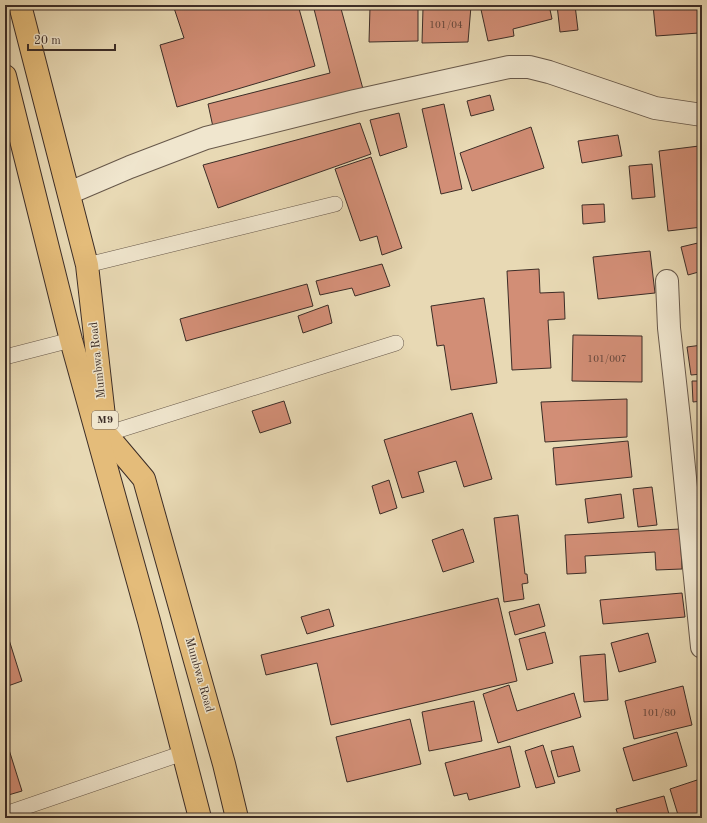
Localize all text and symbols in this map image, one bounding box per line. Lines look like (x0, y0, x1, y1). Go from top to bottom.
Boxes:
house number: 101/04 (429, 20, 463, 30)
scale bar (28, 26, 115, 52)
text: 20 m (34, 35, 61, 47)
street label: Mumbwa Road (88, 321, 108, 399)
house number: 101/007 (587, 354, 627, 364)
road number: M9 (92, 411, 118, 429)
street label: Mumbwa Road (183, 636, 215, 714)
house number: 101/80 (642, 708, 676, 718)

